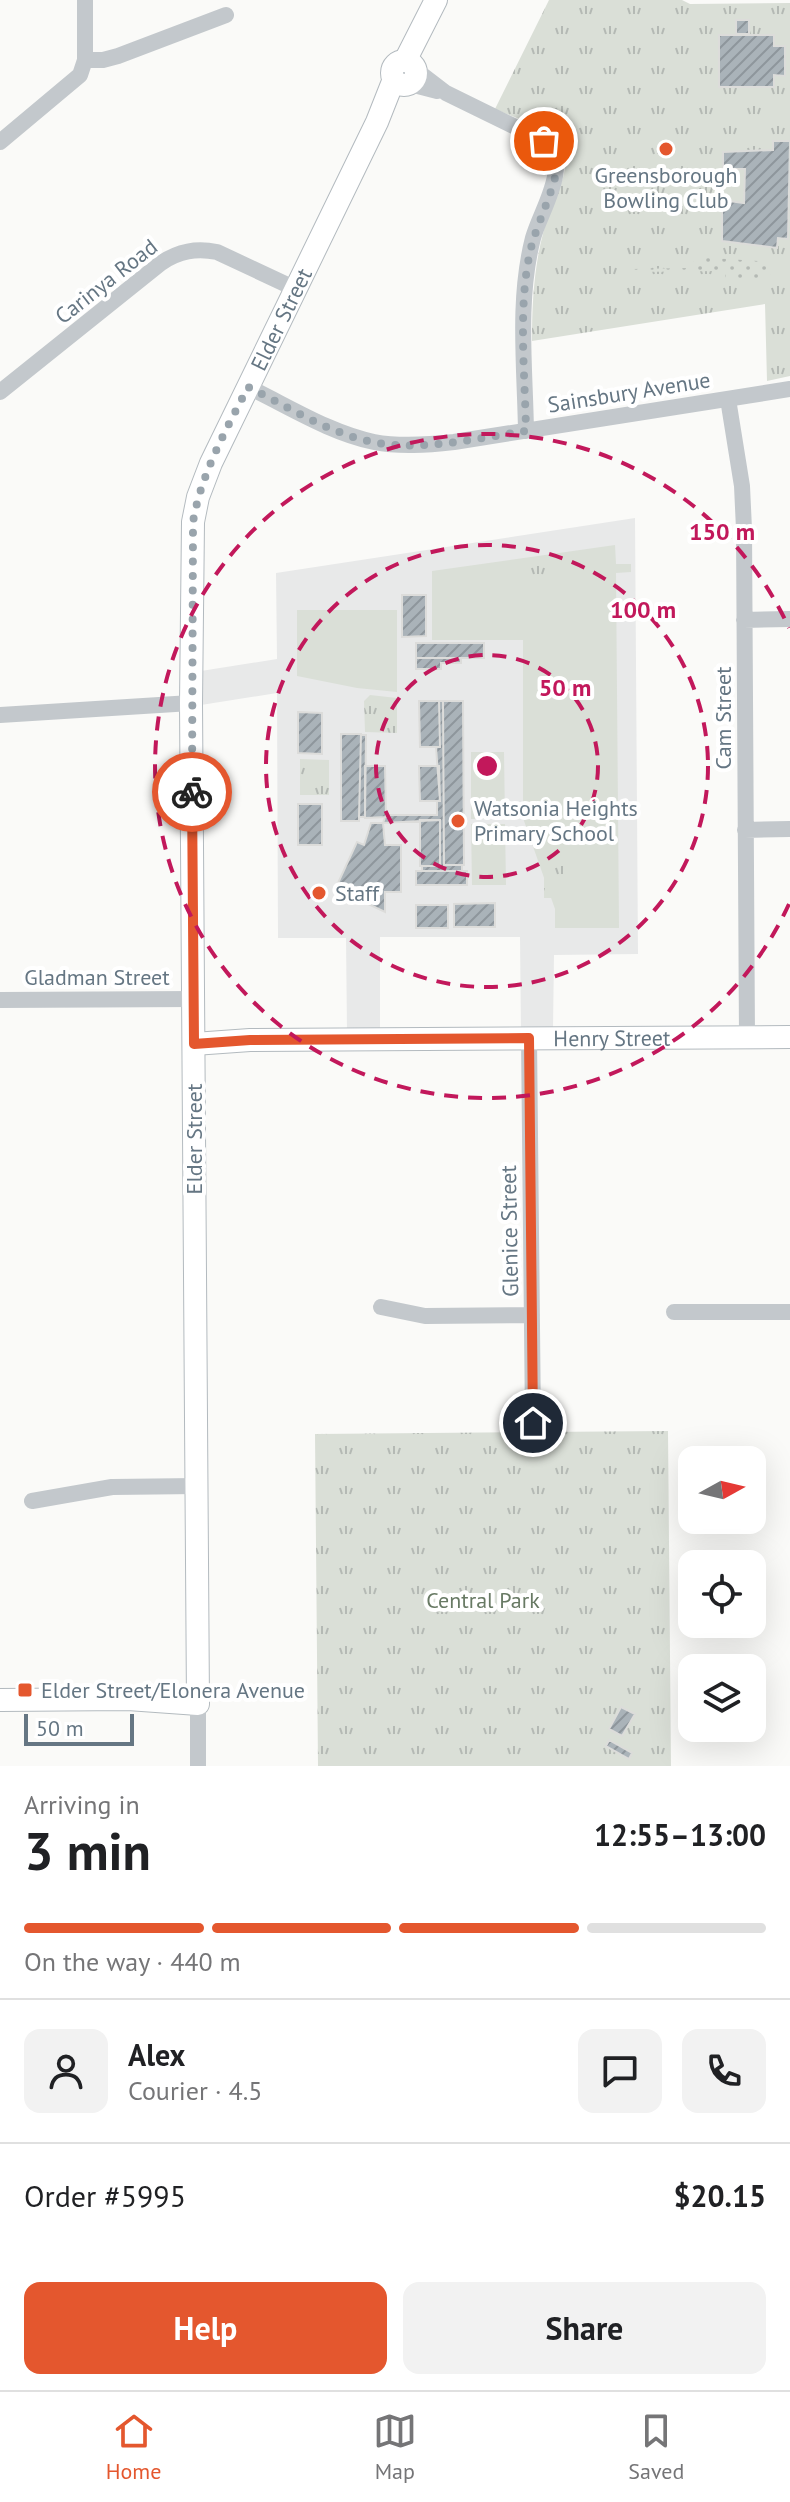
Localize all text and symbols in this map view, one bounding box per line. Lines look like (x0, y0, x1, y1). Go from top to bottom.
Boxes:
pin (510, 107, 578, 175)
icon: bag (522, 119, 566, 163)
marker: Greensborough Bowling Club (657, 140, 675, 158)
place label: Greensborough Bowling Club (594, 161, 738, 214)
street label: Carinya Road (49, 232, 163, 330)
street label: Elder Street (244, 263, 318, 375)
street label: Sainsbury Avenue (546, 365, 712, 419)
text: 150 m (689, 516, 755, 547)
text: 100 m (610, 594, 676, 625)
street label: Cam Street (709, 666, 737, 770)
text: 50 m (539, 672, 591, 703)
courier (152, 752, 232, 832)
centre of rings (473, 752, 501, 780)
icon: bike (170, 770, 214, 814)
place label: Watsonia Heights Primary School (474, 794, 638, 847)
marker: Watsonia Heights Primary School (449, 812, 467, 830)
place label: Staff (335, 879, 380, 907)
marker: Staff (310, 884, 328, 902)
street label: Gladman Street (24, 963, 170, 991)
street label: Henry Street (553, 1024, 671, 1052)
street label: Elder Street (180, 1083, 208, 1194)
street label: Glenice Street (494, 1164, 524, 1297)
pin (499, 1389, 567, 1457)
icon: home (511, 1401, 555, 1445)
north arrow (678, 1446, 766, 1534)
map controls (678, 1446, 766, 1742)
button: locate (678, 1550, 766, 1638)
park label: Central Park (426, 1586, 540, 1614)
button: layers (678, 1654, 766, 1742)
place label: Elder Street/Elonera Avenue (41, 1676, 305, 1704)
marker: Elder Street/Elonera Avenue (16, 1681, 34, 1699)
scale bar (24, 1710, 134, 1746)
text: 50 m (36, 1714, 84, 1742)
text: Arriving in (24, 1788, 140, 1821)
text: 12:55–13:00 (594, 1815, 766, 1854)
text: 3 min (24, 1817, 151, 1884)
text: On the way · 440 m (24, 1945, 241, 1978)
button: person (24, 2029, 108, 2113)
button: chat (578, 2029, 662, 2113)
button: phone (682, 2029, 766, 2113)
text: Alex (128, 2035, 185, 2074)
text: Courier · 4.5 (128, 2074, 262, 2107)
text: Order #5995 (24, 2176, 186, 2215)
text: $20.15 (674, 2176, 766, 2215)
button: Help (24, 2282, 387, 2374)
button: Share (403, 2282, 766, 2374)
tab: Home (106, 2409, 161, 2485)
tab: Map (373, 2409, 417, 2485)
tab: Saved (628, 2409, 684, 2485)

